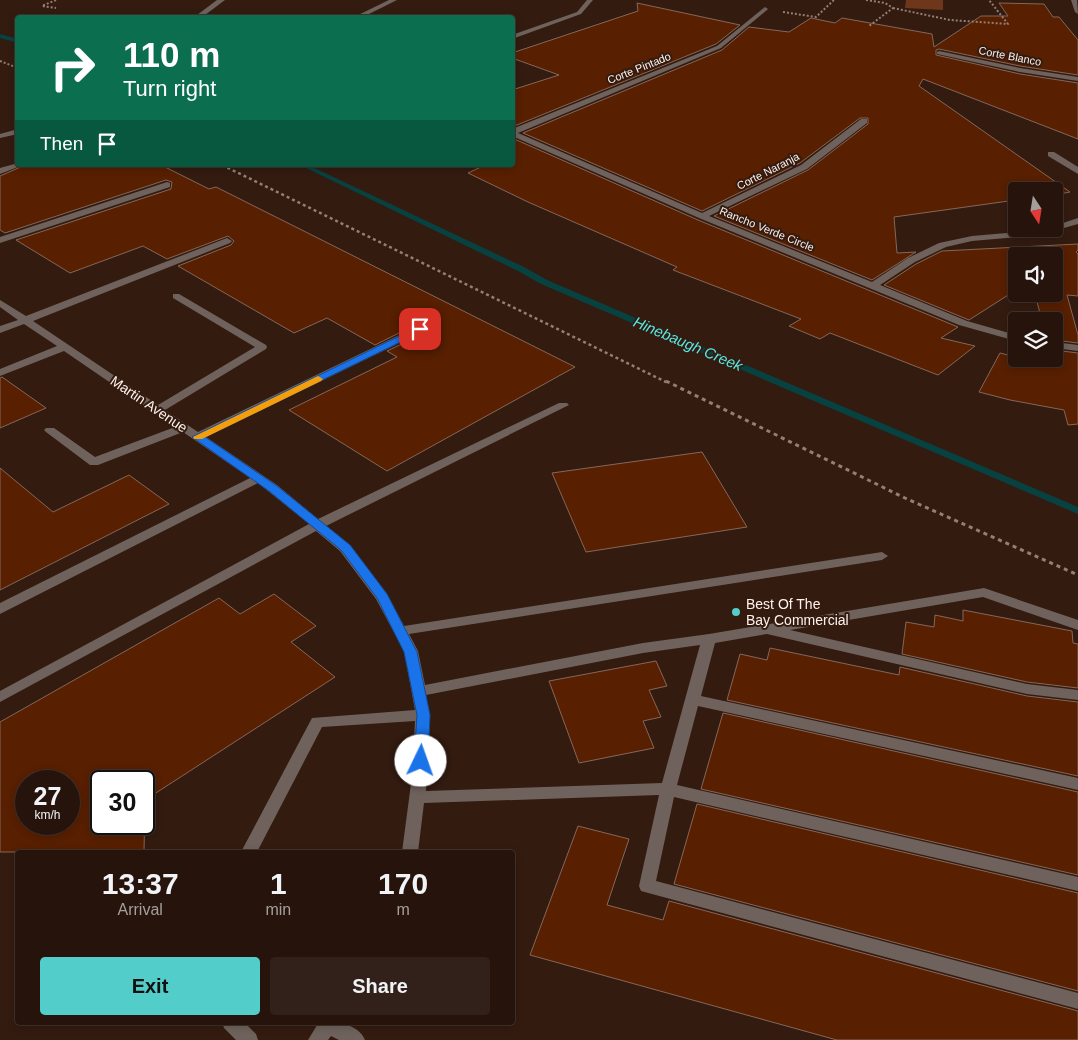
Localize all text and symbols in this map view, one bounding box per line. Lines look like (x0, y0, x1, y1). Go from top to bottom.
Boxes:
icon: right (40, 35, 105, 100)
text: 110 m (123, 35, 220, 74)
street label: Corte Blanco (978, 44, 1042, 68)
street label: Corte Pintado (606, 50, 672, 86)
text: Turn right (123, 76, 216, 101)
icon: arrive (93, 130, 121, 158)
text: Then (40, 133, 83, 154)
street label: Corte Naranja (735, 150, 802, 192)
north arrow (1008, 182, 1062, 238)
map controls (1008, 182, 1063, 367)
street label: Rancho Verde Circle (718, 205, 816, 253)
button: sound (1008, 247, 1063, 302)
pin (399, 308, 441, 350)
button: layers (1008, 312, 1063, 367)
water label: Hinebaugh Creek (631, 313, 747, 375)
icon: arrive (406, 315, 434, 343)
street label: Martin Avenue (108, 372, 191, 436)
place label: Best Of The Bay Commercial (746, 596, 849, 628)
marker: Best Of The Bay Commercial (730, 606, 742, 618)
position arrow (394, 734, 446, 786)
speed limit sign: 30 (90, 770, 155, 835)
text: 27 (34, 782, 61, 810)
text: km/h (34, 808, 61, 822)
text: 13:37 (102, 867, 179, 900)
text: 1 (270, 867, 287, 900)
text: 170 (378, 867, 428, 900)
text: Arrival (118, 901, 163, 918)
text: min (265, 901, 291, 918)
text: m (396, 901, 410, 918)
button: Exit (40, 957, 260, 1015)
button: Share (270, 957, 490, 1015)

